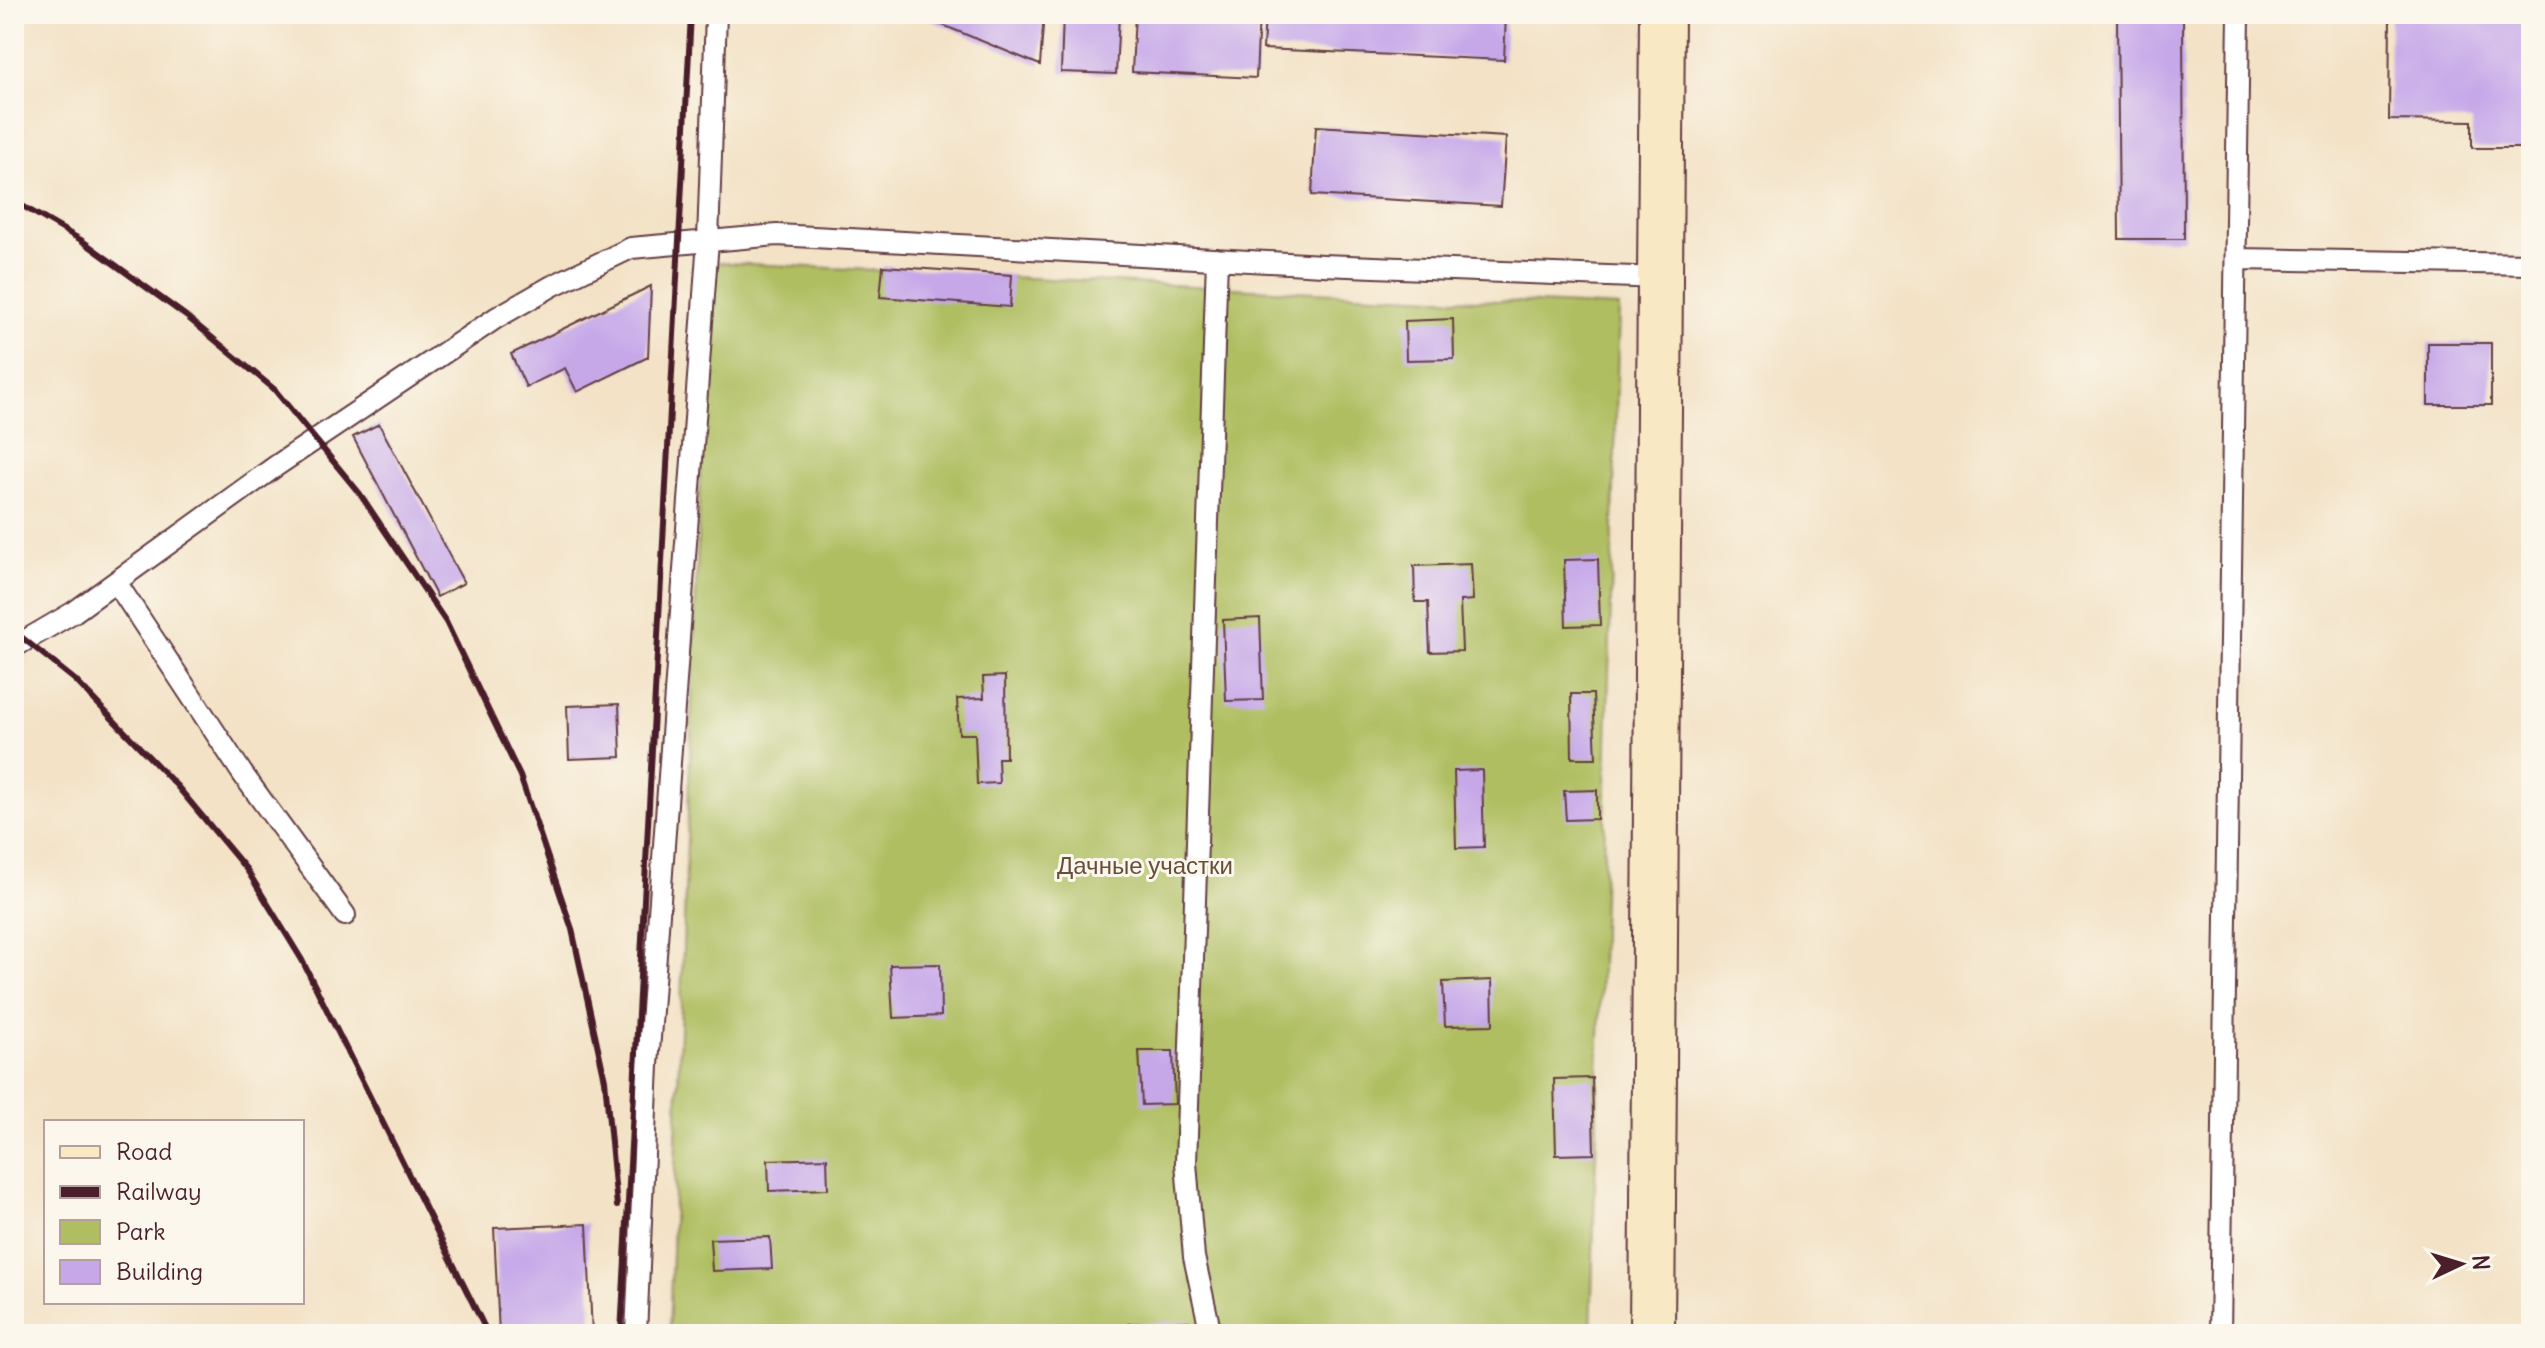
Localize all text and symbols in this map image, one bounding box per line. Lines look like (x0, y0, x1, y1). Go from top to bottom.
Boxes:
park label: Дачные участки (1057, 850, 1233, 880)
legend (44, 1120, 304, 1304)
text: Road (116, 1136, 172, 1166)
text: Railway (116, 1176, 202, 1206)
text: Park (116, 1216, 166, 1246)
north arrow (2421, 1224, 2501, 1304)
text: N (2466, 1254, 2495, 1271)
text: Building (116, 1256, 203, 1286)

